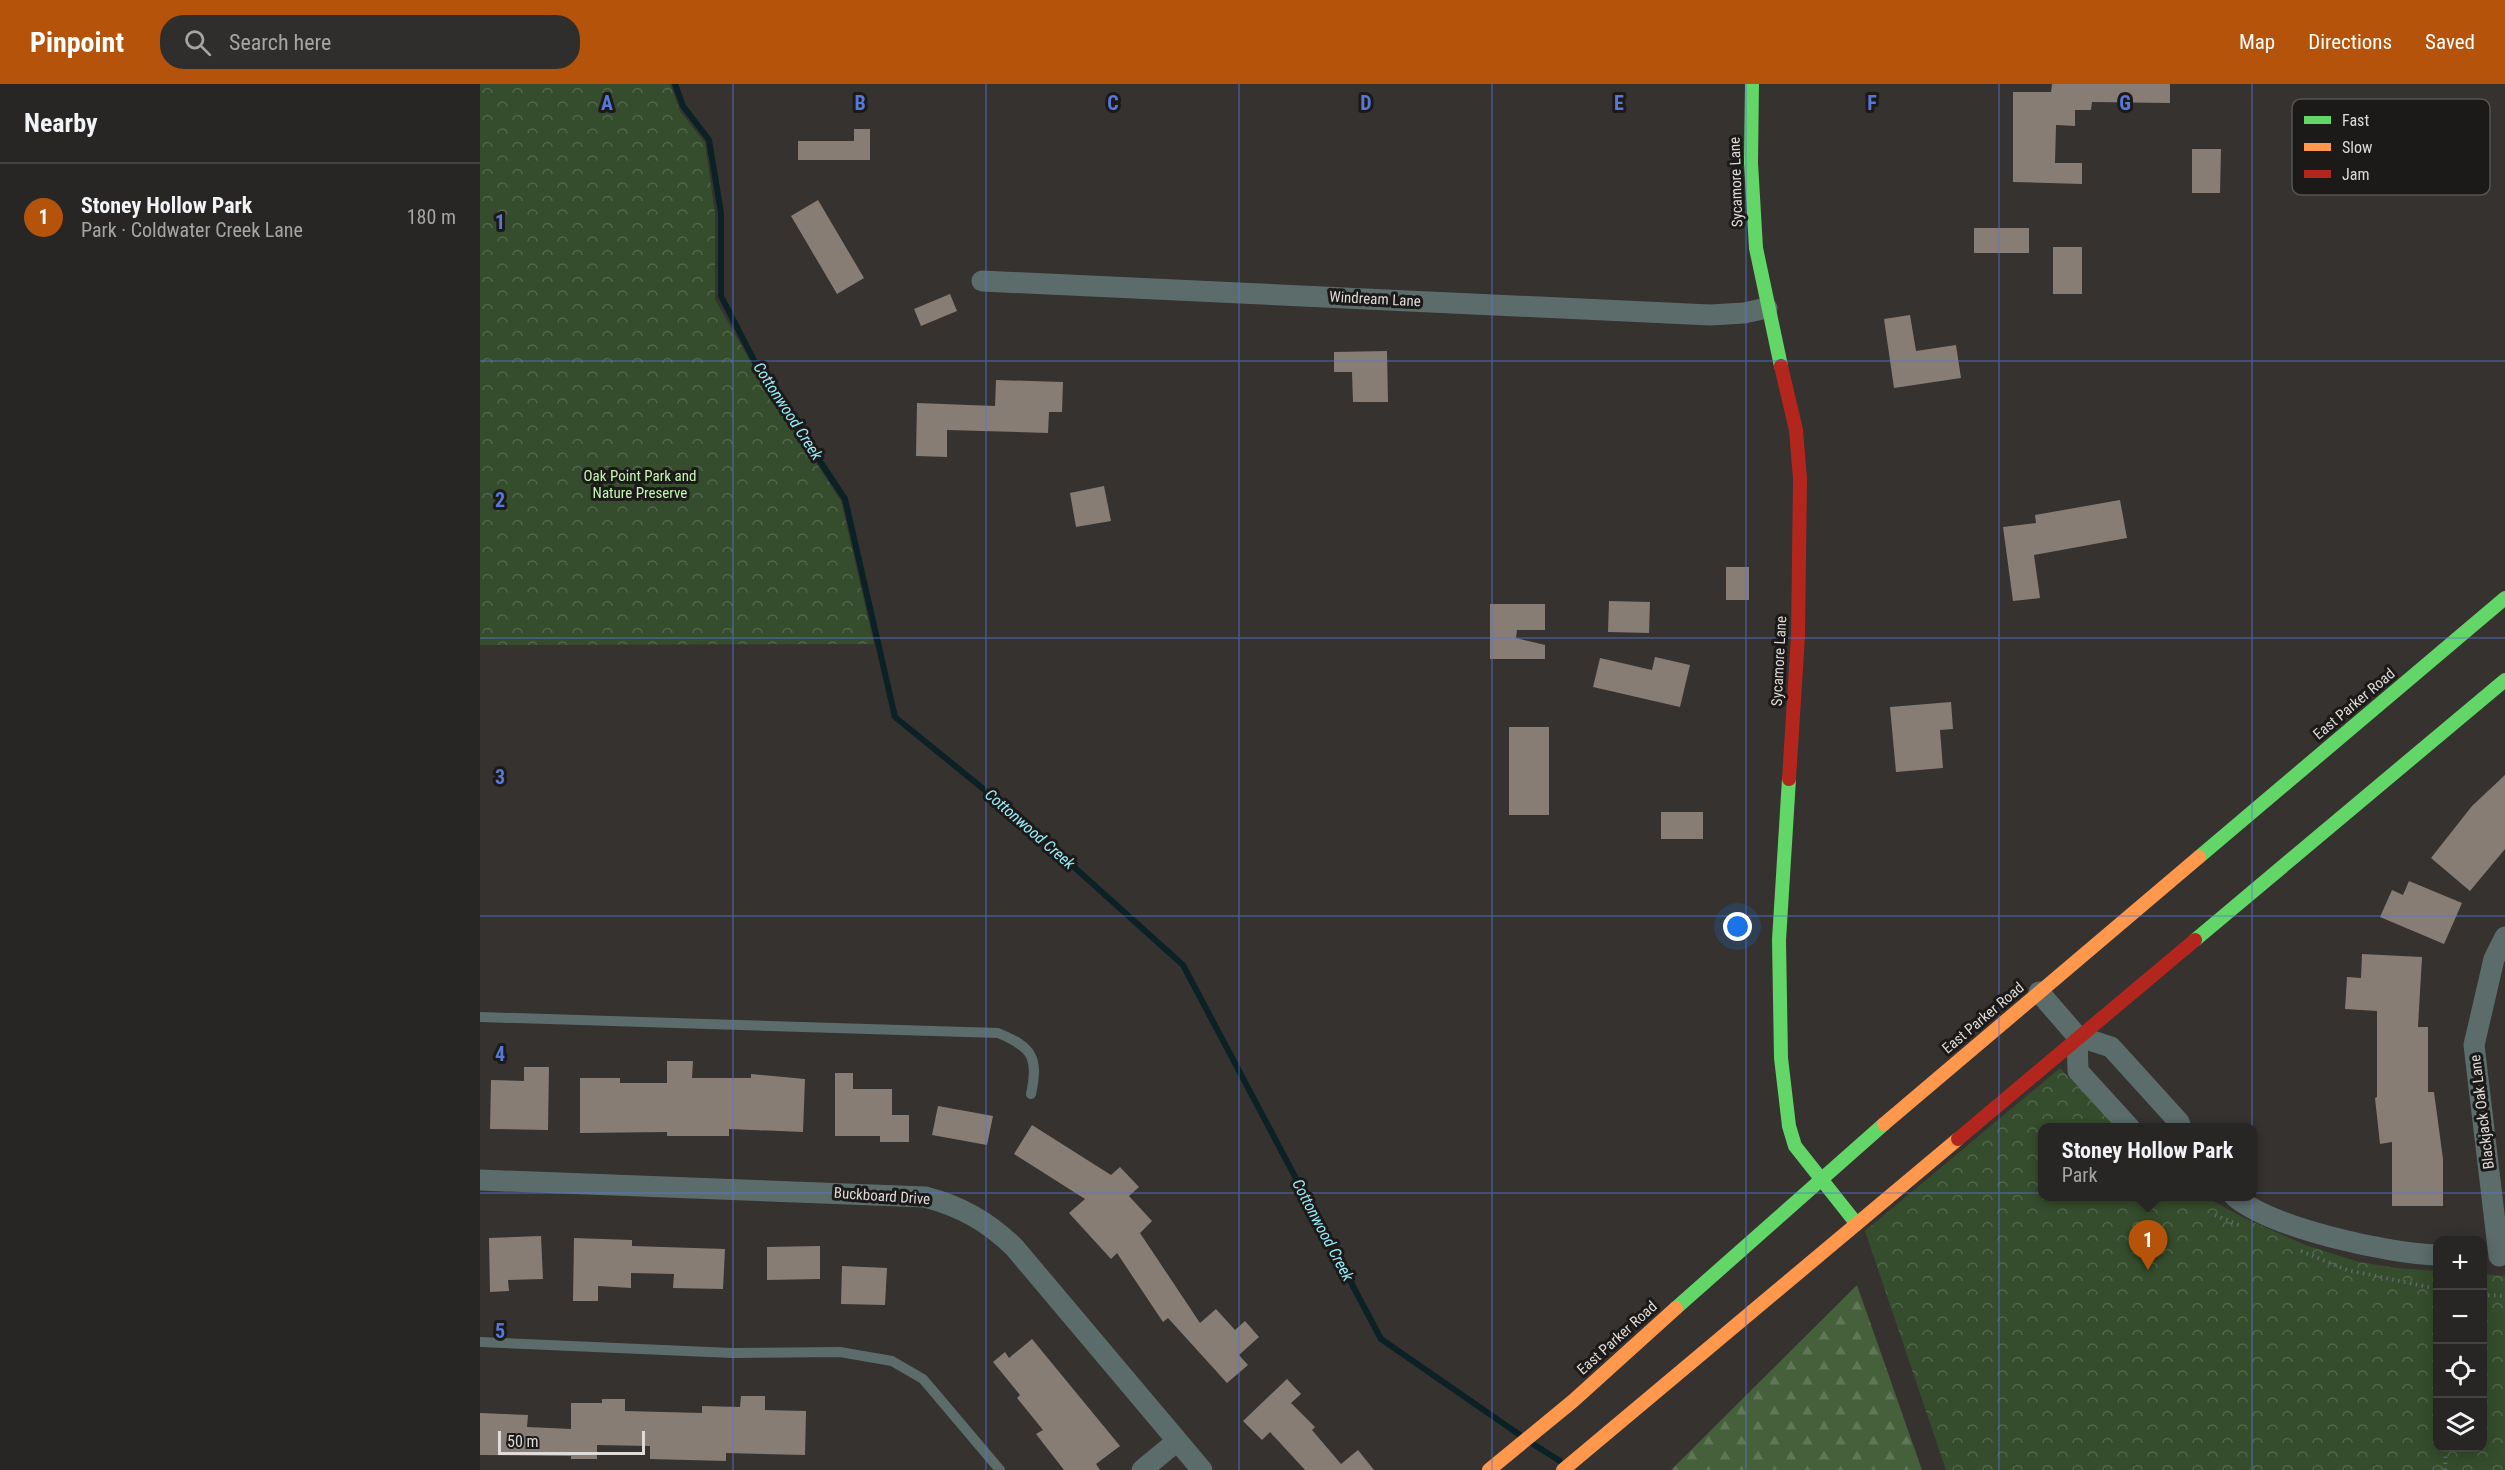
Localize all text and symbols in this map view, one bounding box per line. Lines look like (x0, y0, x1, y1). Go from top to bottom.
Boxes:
search box (160, 15, 580, 69)
text: Pinpoint (30, 26, 124, 59)
icon: search (181, 26, 214, 59)
text: Search here (229, 30, 331, 55)
text: Map (2239, 30, 2275, 54)
text: Directions (2308, 30, 2392, 54)
text: Saved (2425, 30, 2475, 54)
text: A (601, 91, 613, 115)
text: B (854, 91, 866, 115)
text: C (1107, 91, 1119, 115)
text: D (1360, 91, 1372, 115)
text: E (1614, 91, 1624, 115)
text: F (1867, 91, 1877, 115)
text: G (2119, 91, 2131, 115)
legend (2292, 99, 2490, 195)
text: Nearby (24, 108, 98, 138)
text: Fast (2342, 111, 2369, 130)
street label: Sycamore Lane (1725, 137, 1747, 227)
text: Slow (2342, 138, 2372, 157)
text: Jam (2342, 165, 2369, 184)
text: Stoney Hollow Park (81, 193, 252, 218)
text: 1 (38, 205, 49, 229)
text: 180 m (407, 205, 456, 229)
text: 1 (495, 210, 505, 234)
text: Park · Coldwater Creek Lane (81, 218, 303, 242)
street label: Windream Lane (1329, 288, 1421, 310)
water label: Cottonwood Creek (749, 359, 827, 464)
park label: Oak Point Park and Nature Preserve (584, 467, 696, 502)
text: 2 (495, 488, 505, 512)
street label: Sycamore Lane (1768, 615, 1790, 707)
street label: East Parker Road (2309, 665, 2399, 743)
text: 3 (495, 765, 505, 789)
water label: Cottonwood Creek (981, 785, 1080, 874)
your location (1723, 912, 1752, 941)
street label: East Parker Road (1938, 979, 2028, 1057)
text: 4 (495, 1042, 505, 1066)
street label: Blackjack Oak Lane (2466, 1054, 2498, 1170)
popup (2038, 1123, 2257, 1201)
text: Stoney Hollow Park (2062, 1138, 2233, 1163)
text: Park (2062, 1163, 2097, 1187)
water label: Cottonwood Creek (1288, 1176, 1358, 1285)
street label: Buckboard Drive (833, 1184, 931, 1208)
pin: 1 (2128, 1220, 2168, 1270)
map controls (2433, 1236, 2487, 1452)
button: + (2433, 1236, 2487, 1290)
button: − (2433, 1290, 2487, 1344)
street label: East Parker Road (1573, 1297, 1661, 1379)
text: 5 (495, 1319, 505, 1343)
button: locate (2433, 1344, 2487, 1398)
button: layers (2433, 1398, 2487, 1452)
scale bar (498, 1428, 645, 1456)
text: 50 m (507, 1432, 539, 1451)

